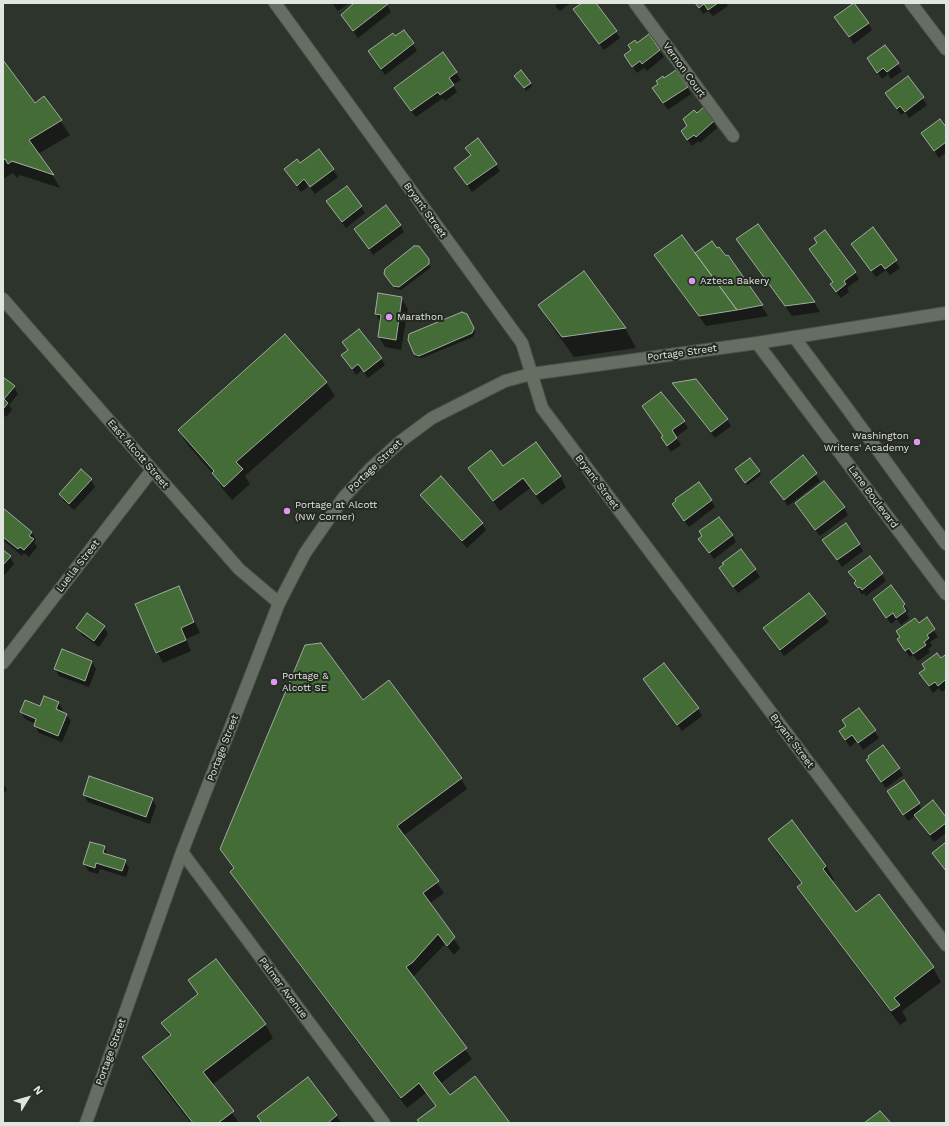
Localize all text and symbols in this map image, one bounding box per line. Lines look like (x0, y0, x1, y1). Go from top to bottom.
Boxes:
street label: Vernon Court (660, 40, 708, 100)
street label: Bryant Street (401, 180, 449, 240)
place label: Azteca Bakery (700, 275, 769, 287)
marker: Azteca Bakery (687, 276, 697, 286)
place label: Marathon (397, 311, 443, 323)
marker: Marathon (384, 312, 394, 322)
street label: Portage Street (646, 342, 718, 364)
street label: East Alcott Street (105, 417, 171, 491)
place label: Washington Writers' Academy (824, 430, 909, 454)
street label: Portage Street (346, 437, 404, 495)
marker: Washington Writers' Academy (912, 437, 922, 447)
street label: Bryant Street (573, 452, 621, 512)
street label: Lane Boulevard (846, 463, 900, 531)
place label: Portage at Alcott (NW Corner) (295, 499, 377, 522)
marker: Portage at Alcott (NW Corner) (282, 506, 292, 516)
street label: Luella Street (54, 537, 102, 595)
place label: Portage & Alcott SE (282, 670, 328, 694)
marker: Portage & Alcott SE (269, 677, 279, 687)
street label: Bryant Street (768, 711, 816, 771)
street label: Portage Street (205, 713, 241, 783)
street label: Palmer Avenue (256, 955, 310, 1021)
street label: Portage Street (93, 1017, 129, 1087)
north arrow (8, 1078, 48, 1118)
text: N (30, 1083, 46, 1098)

